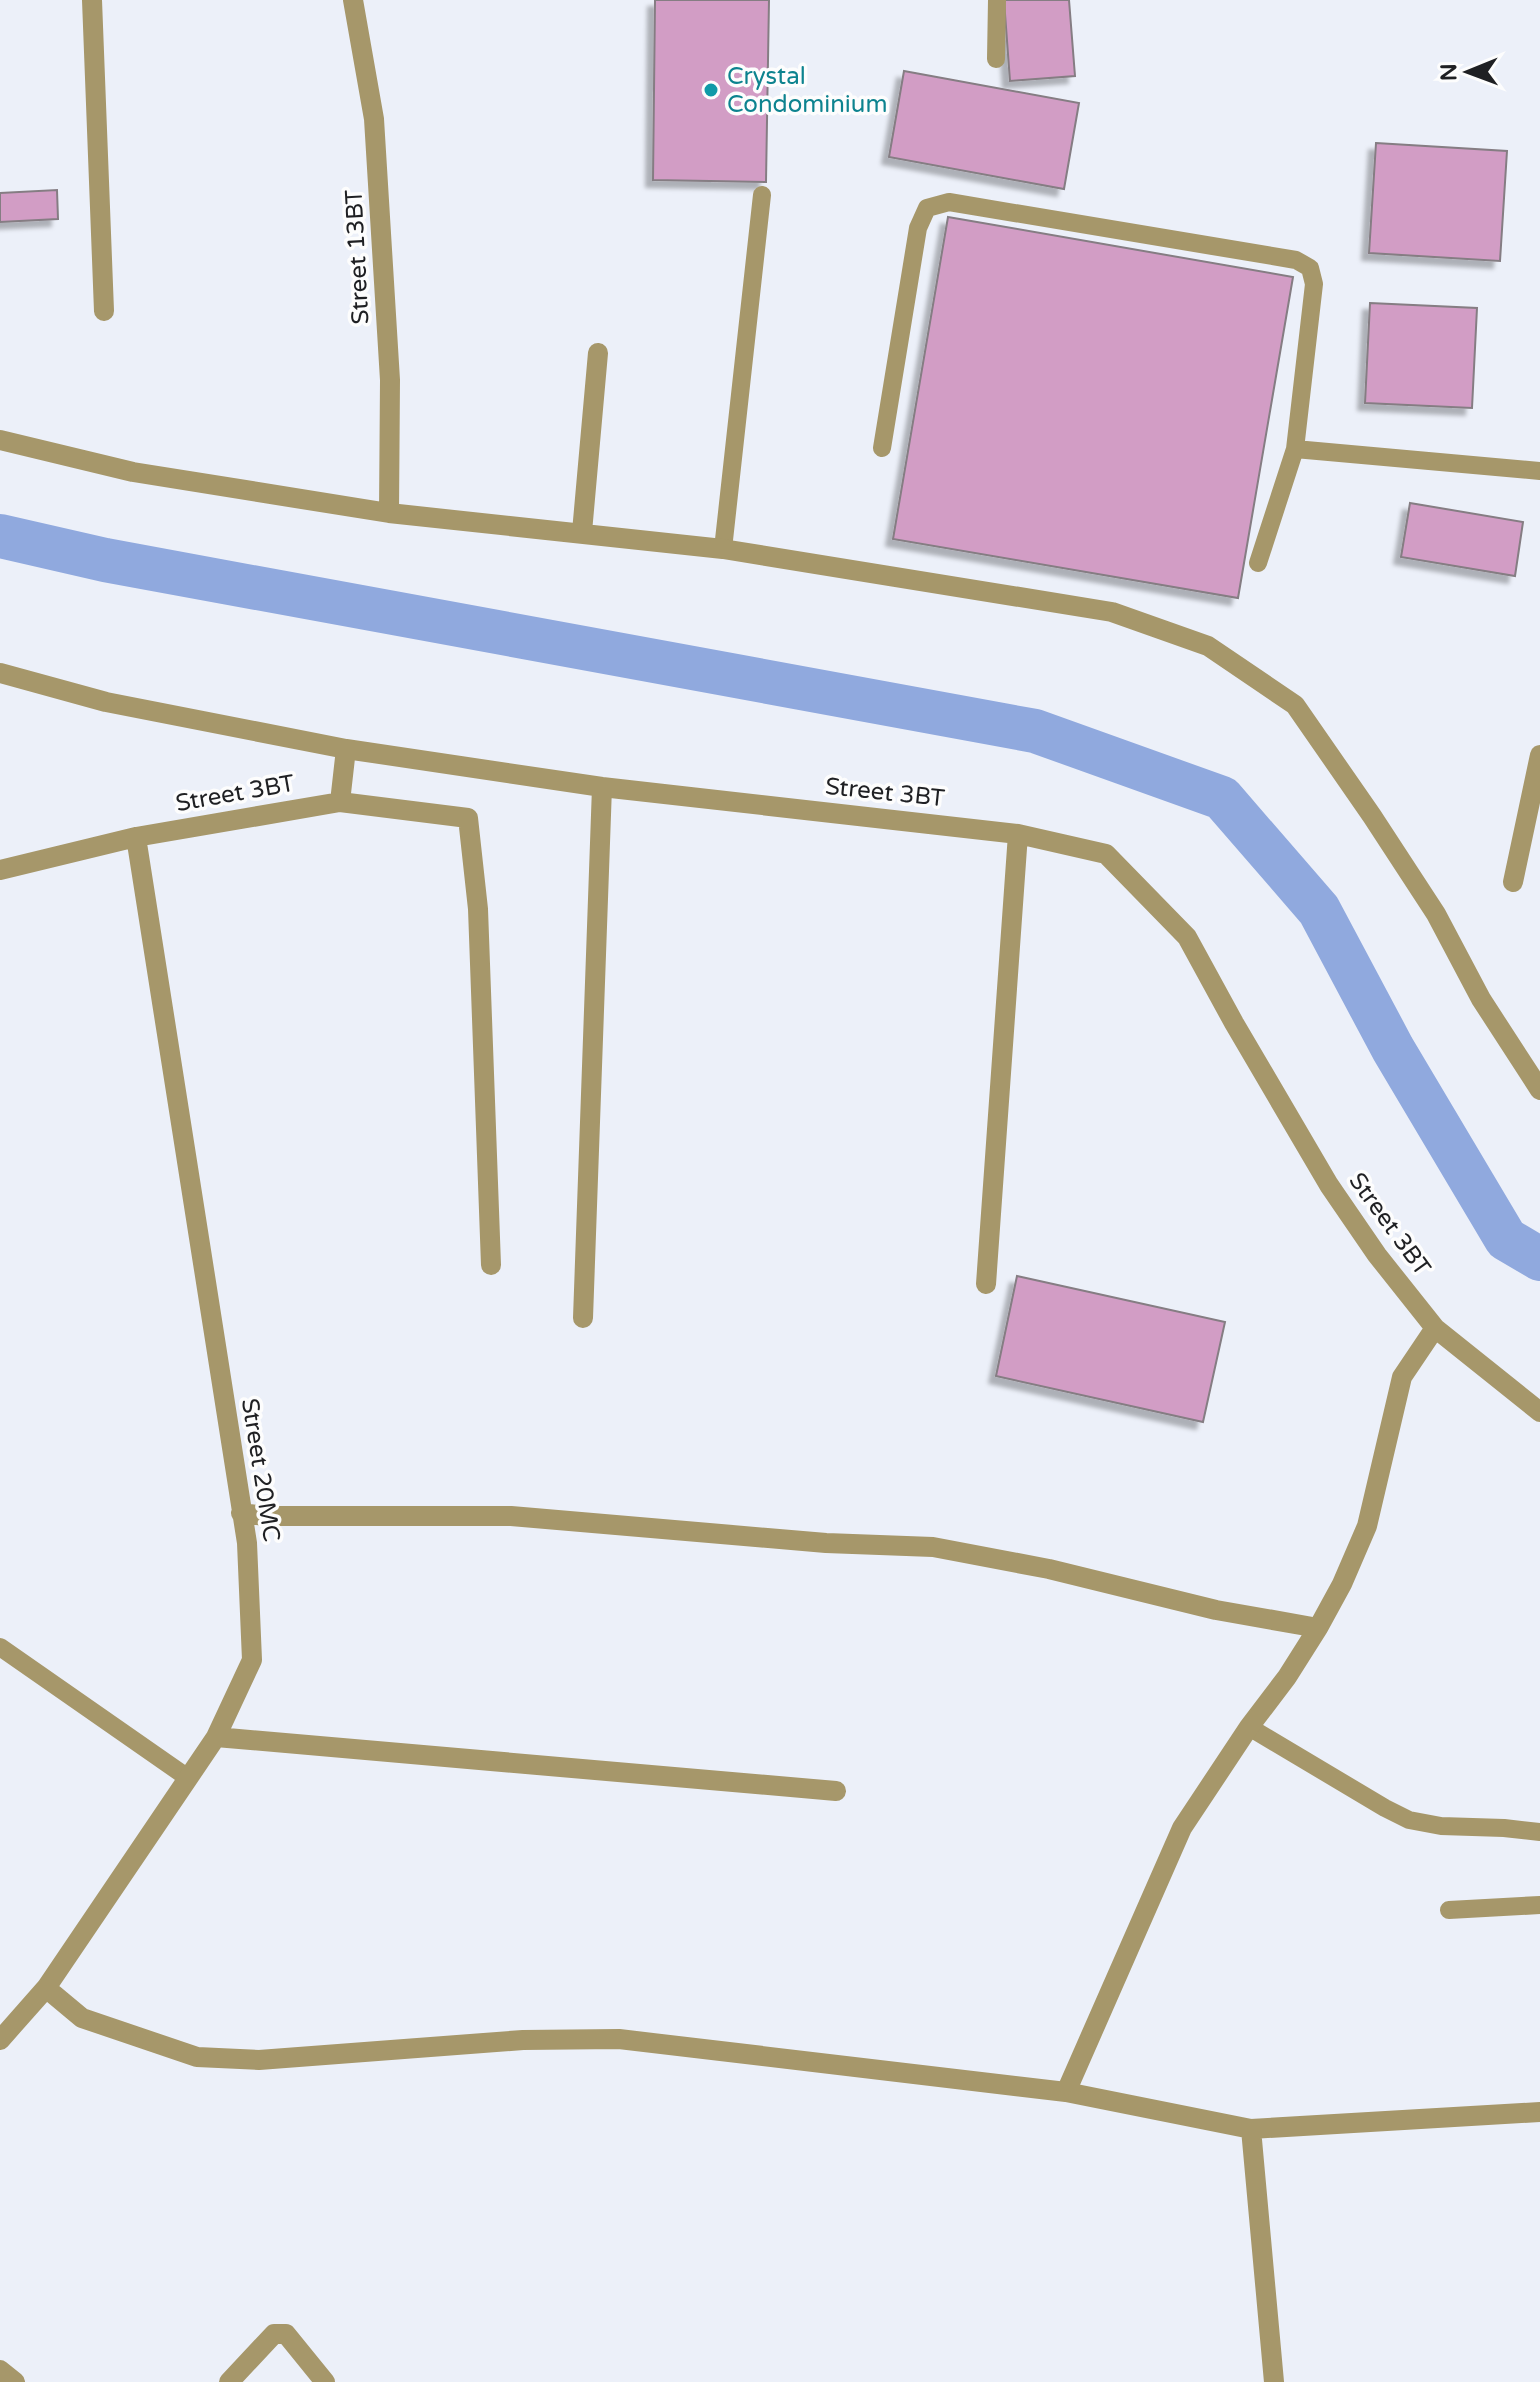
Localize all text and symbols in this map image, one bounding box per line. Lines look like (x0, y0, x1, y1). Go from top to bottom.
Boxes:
north arrow (1428, 32, 1508, 112)
place label: Crystal Condominium (727, 62, 888, 119)
text: N (1436, 63, 1462, 81)
marker: Crystal Condominium (702, 81, 720, 99)
street label: Street 13BT (339, 188, 376, 325)
street label: Street 3BT (173, 769, 297, 818)
street label: Street 3BT (824, 772, 947, 813)
street label: Street 3BT (1343, 1167, 1437, 1282)
street label: Street 20MC (235, 1396, 286, 1544)

